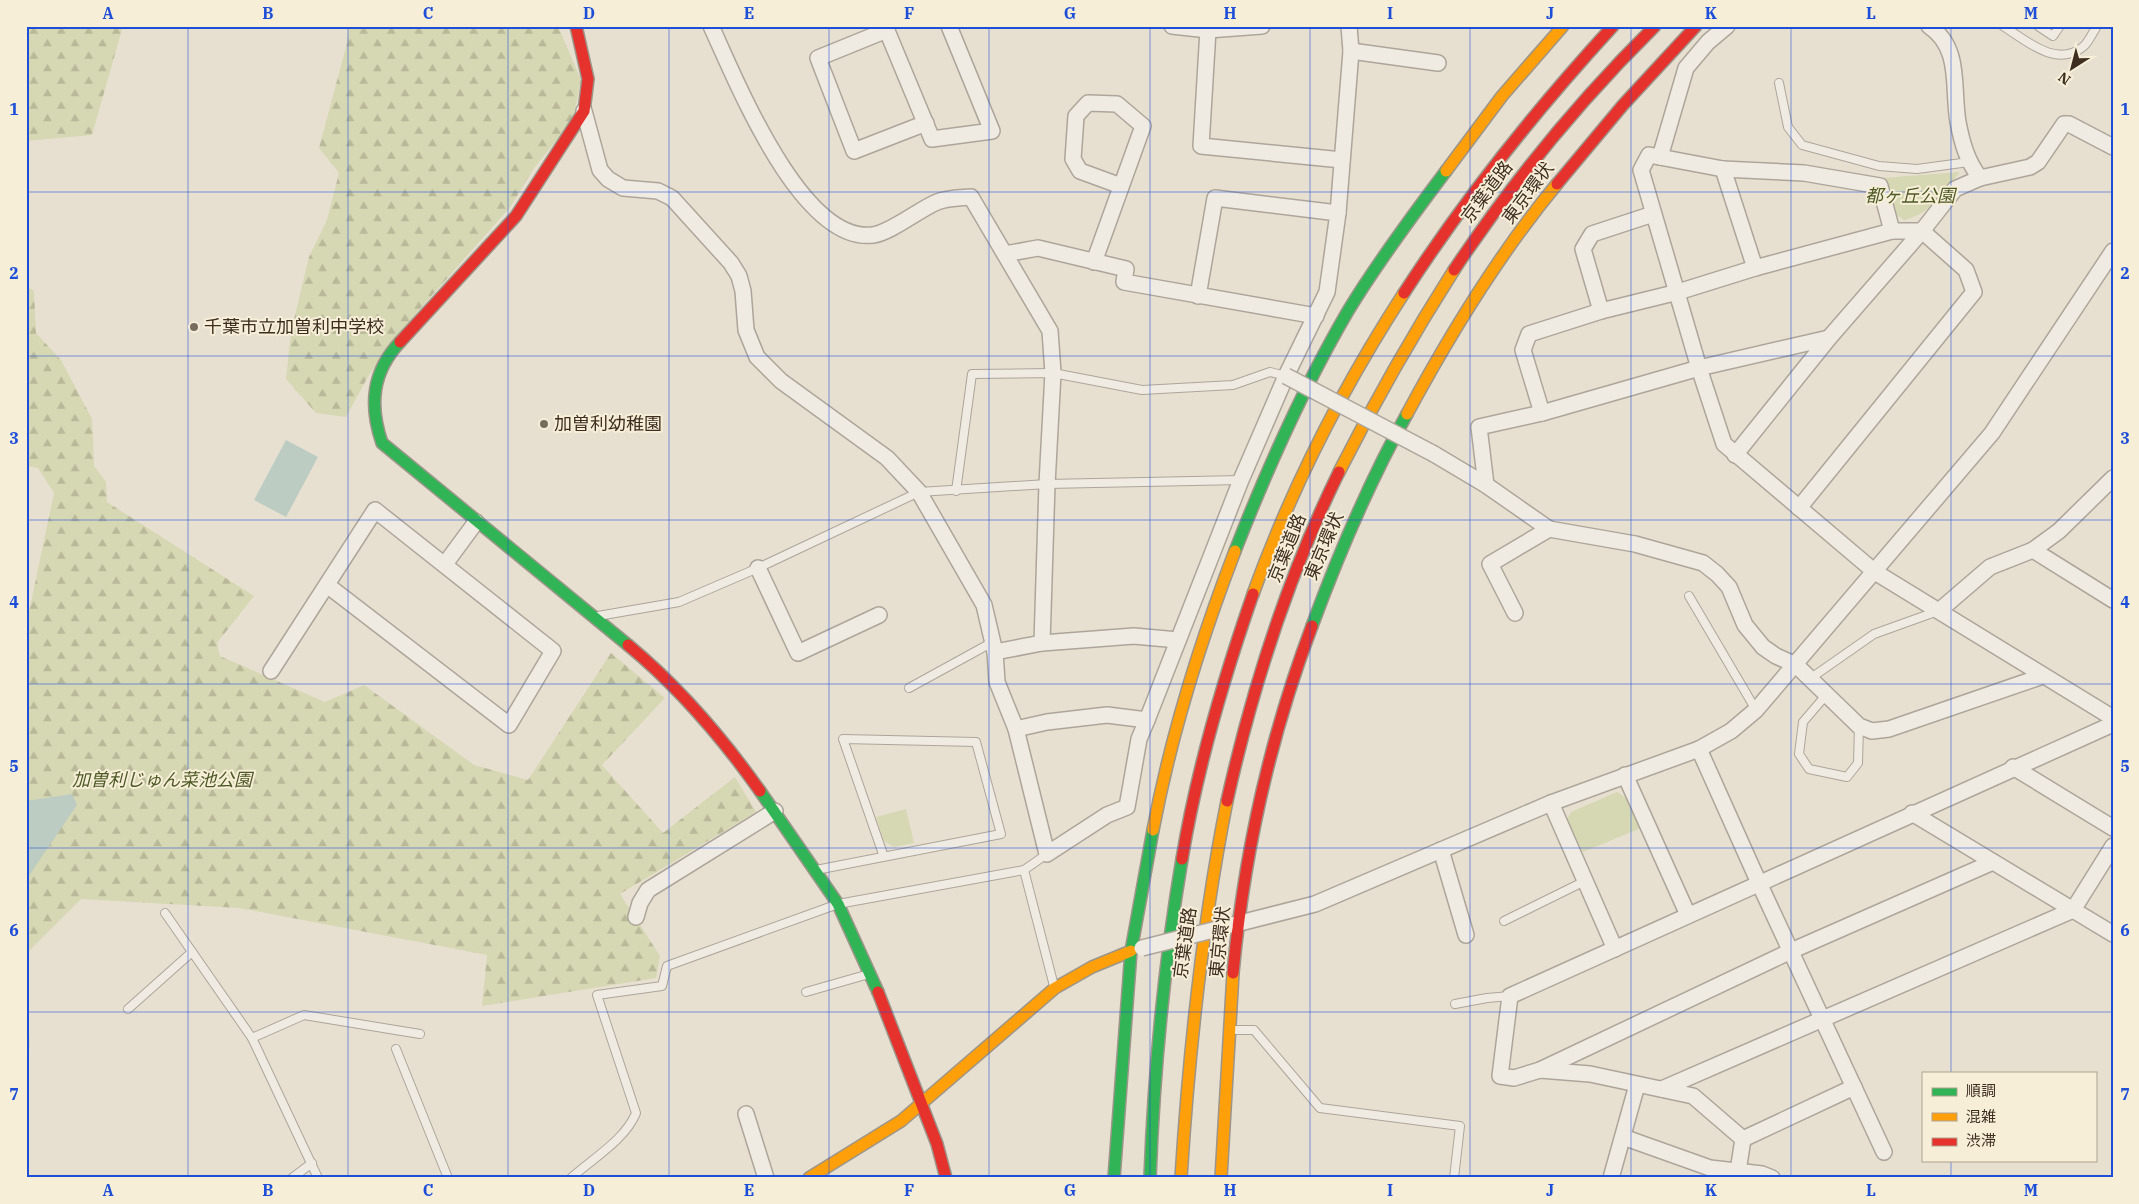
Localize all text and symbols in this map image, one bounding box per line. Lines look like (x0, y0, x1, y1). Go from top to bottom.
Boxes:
text: A (102, 3, 114, 23)
text: B (262, 3, 274, 23)
text: C (423, 3, 433, 23)
text: D (583, 3, 595, 23)
text: E (744, 3, 754, 23)
text: F (904, 3, 914, 23)
text: G (1064, 3, 1076, 23)
text: H (1224, 3, 1237, 23)
text: I (1387, 3, 1393, 23)
text: J (1546, 3, 1554, 23)
text: K (1705, 3, 1718, 23)
text: L (1866, 3, 1876, 23)
text: M (2024, 3, 2038, 23)
north arrow (2046, 42, 2096, 92)
text: N (2055, 68, 2074, 89)
text: 1 (9, 99, 19, 119)
text: 1 (2120, 99, 2130, 119)
street label: 京葉道路 (1456, 156, 1517, 227)
street label: 東京環状 (1497, 157, 1558, 228)
park label: 都ヶ丘公園 (1865, 184, 1958, 207)
text: 2 (9, 263, 19, 283)
text: 2 (2120, 263, 2130, 283)
place label: 千葉市立加曽利中学校 (204, 315, 384, 338)
marker: 千葉市立加曽利中学校 (188, 321, 200, 333)
place label: 加曽利幼稚園 (554, 412, 662, 435)
marker: 加曽利幼稚園 (538, 418, 550, 430)
text: 3 (9, 428, 19, 448)
text: 3 (2120, 428, 2130, 448)
street label: 東京環状 (1299, 508, 1348, 583)
street label: 京葉道路 (1262, 510, 1311, 585)
text: 4 (9, 592, 19, 612)
text: 4 (2120, 592, 2130, 612)
text: 5 (9, 756, 19, 776)
text: 5 (2120, 756, 2130, 776)
park label: 加曽利じゅん菜池公園 (72, 768, 255, 791)
street label: 東京環状 (1204, 905, 1235, 979)
street label: 京葉道路 (1168, 906, 1201, 980)
text: 6 (9, 920, 19, 940)
text: 6 (2120, 920, 2130, 940)
legend (1922, 1072, 2096, 1162)
text: 順調 (1966, 1081, 1996, 1100)
text: 7 (9, 1084, 19, 1104)
text: 7 (2120, 1084, 2130, 1104)
text: 混雑 (1966, 1107, 1996, 1126)
text: 渋滞 (1966, 1131, 1996, 1150)
text: A (102, 1180, 114, 1200)
text: B (262, 1180, 274, 1200)
text: C (423, 1180, 433, 1200)
text: D (583, 1180, 595, 1200)
text: E (744, 1180, 754, 1200)
text: F (904, 1180, 914, 1200)
text: G (1064, 1180, 1076, 1200)
text: H (1224, 1180, 1237, 1200)
text: I (1387, 1180, 1393, 1200)
text: J (1546, 1180, 1554, 1200)
text: K (1705, 1180, 1718, 1200)
text: L (1866, 1180, 1876, 1200)
text: M (2024, 1180, 2038, 1200)

